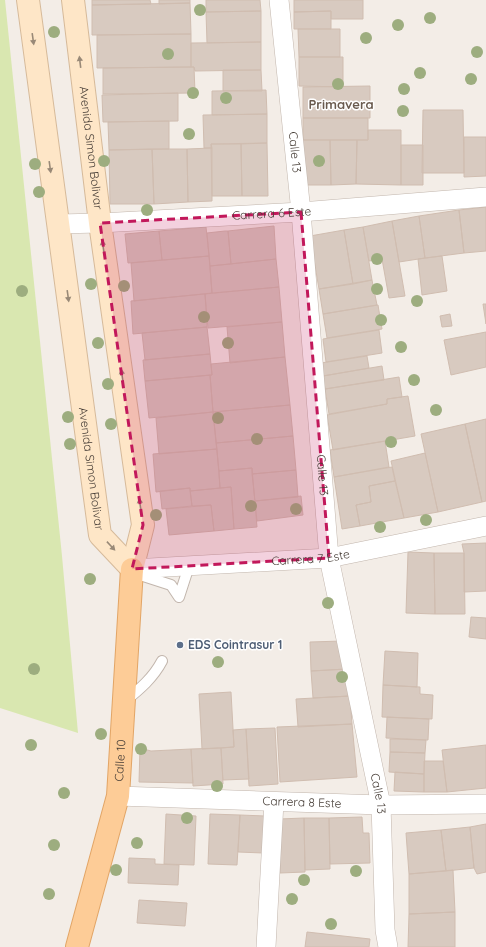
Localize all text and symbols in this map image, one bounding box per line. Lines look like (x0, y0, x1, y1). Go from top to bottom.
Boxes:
one-way arrow (30, 33, 36, 45)
one-way arrow (77, 56, 83, 68)
street label: Avenida Simon Bolivar (76, 85, 106, 211)
district label: Primavera (308, 96, 374, 112)
street label: Calle 13 (286, 131, 305, 173)
one-way arrow (47, 161, 54, 174)
street label: Carrera 6 Este (232, 203, 312, 223)
one-way arrow (100, 240, 106, 252)
one-way arrow (65, 290, 71, 302)
one-way arrow (119, 369, 125, 381)
street label: Avenida Simon Bolivar (76, 406, 107, 532)
street label: Calle 13 (314, 454, 332, 496)
one-way arrow (137, 498, 143, 510)
one-way arrow (106, 541, 115, 551)
street label: Carrera 7 Este (271, 546, 351, 568)
place label: EDS Cointrasur 1 (188, 637, 283, 652)
marker: EDS Cointrasur 1 (175, 640, 185, 650)
street label: Calle 10 (111, 739, 128, 782)
street label: Calle 13 (367, 772, 389, 814)
street label: Carrera 8 Este (262, 793, 342, 811)

